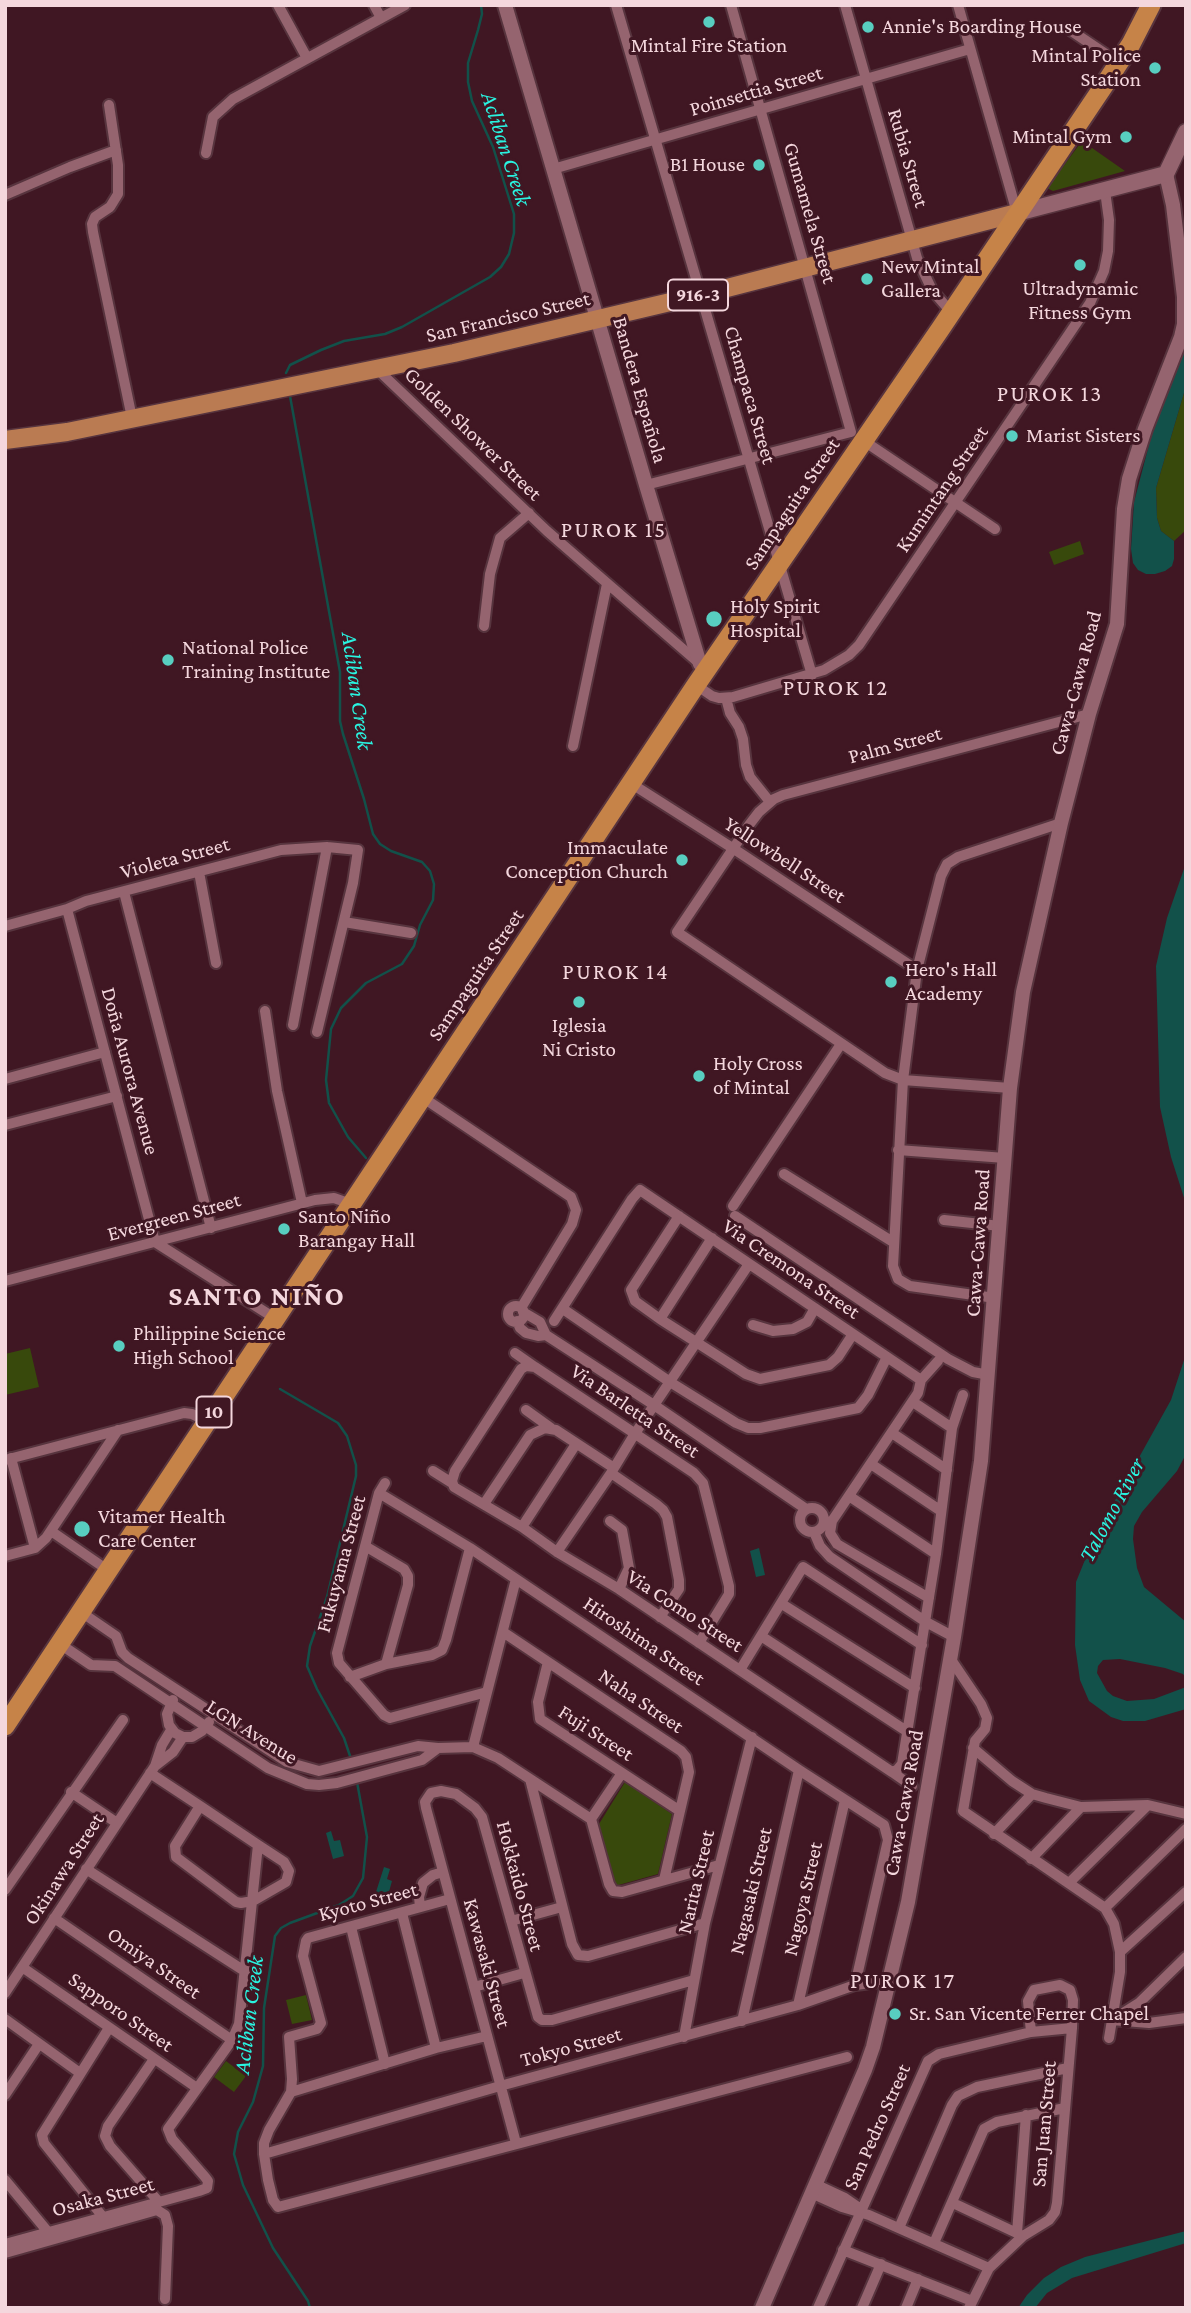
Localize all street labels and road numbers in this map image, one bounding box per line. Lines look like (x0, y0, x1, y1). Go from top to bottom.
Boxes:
street label: Poinsettia Street (687, 60, 825, 122)
street label: Rubia Street (882, 106, 934, 210)
street label: Gumamela Street (778, 140, 842, 286)
road number: 916-3 (668, 280, 728, 310)
street label: San Francisco Street (423, 286, 593, 348)
street label: Bandera Española (607, 314, 673, 466)
street label: Champaca Street (718, 323, 782, 467)
street label: Golden Shower Street (399, 362, 547, 506)
street label: Kumintang Street (890, 421, 994, 557)
street label: Sampaguita Street (739, 433, 845, 575)
street label: Cawa-Cawa Road (1045, 608, 1107, 758)
street label: Palm Street (846, 720, 944, 770)
street label: Yellowbell Street (719, 811, 851, 909)
street label: Violeta Street (118, 831, 232, 885)
street label: Sampaguita Street (423, 904, 529, 1046)
street label: Doña Aurora Avenue (96, 985, 164, 1157)
street label: Cawa-Cawa Road (960, 1168, 996, 1318)
street label: Evergreen Street (105, 1187, 243, 1247)
street label: Via Cremona Street (717, 1214, 865, 1324)
street label: Via Barletta Street (565, 1358, 705, 1464)
road number: 10 (196, 1396, 232, 1428)
street label: Fukuyama Street (311, 1493, 371, 1635)
street label: Via Como Street (622, 1564, 748, 1658)
street label: Hiroshima Street (578, 1591, 710, 1691)
street label: Naha Street (594, 1663, 688, 1739)
street label: LGN Avenue (202, 1694, 302, 1770)
street label: Fuji Street (554, 1699, 638, 1767)
street label: Cawa-Cawa Road (879, 1728, 929, 1878)
street label: Okinawa Street (18, 1808, 110, 1930)
street label: Hokkaido Street (490, 1818, 550, 1954)
street label: Nagasaki Street (724, 1825, 778, 1957)
street label: Narita Street (672, 1827, 720, 1937)
street label: Nagoya Street (778, 1840, 828, 1958)
street label: Kyoto Street (316, 1877, 420, 1927)
street label: Kawasaki Street (458, 1895, 516, 2031)
street label: Omiya Street (102, 1921, 206, 2005)
street label: Sapporo Street (64, 1967, 178, 2057)
street label: Tokyo Street (518, 2021, 624, 2073)
street label: San Pedro Street (838, 2060, 916, 2194)
street label: San Juan Street (1026, 2060, 1062, 2188)
street label: Osaka Street (49, 2171, 157, 2223)

